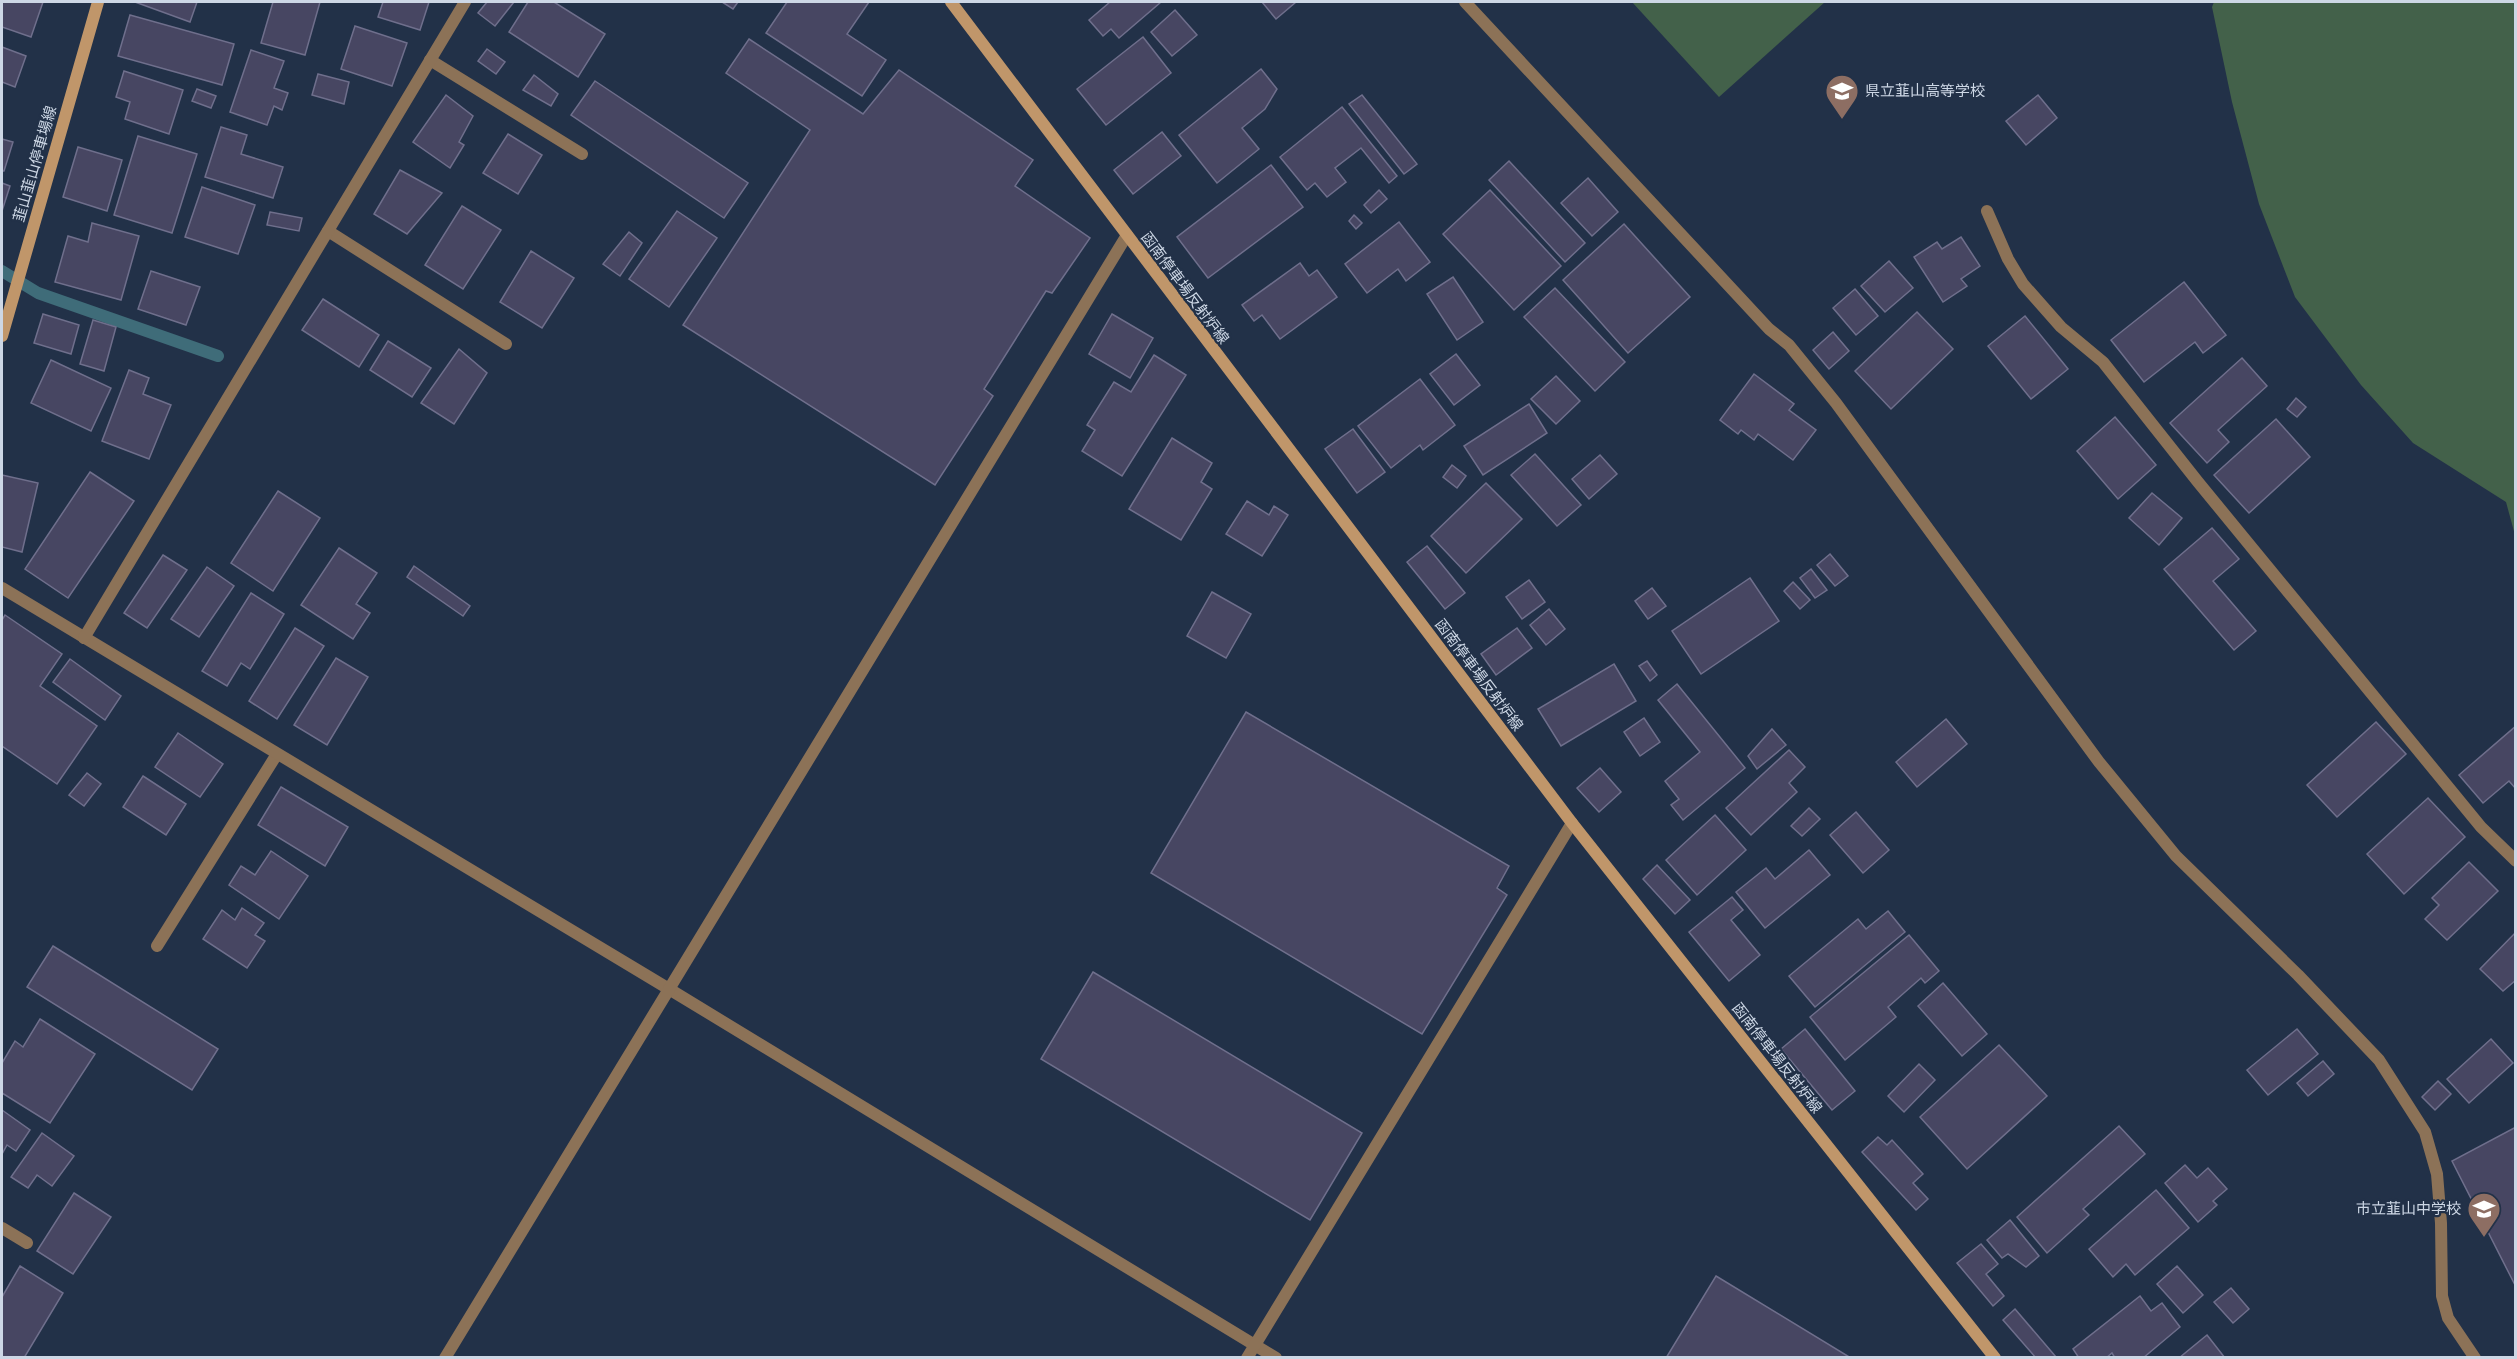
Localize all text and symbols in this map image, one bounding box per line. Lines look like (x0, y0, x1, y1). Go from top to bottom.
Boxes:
school or university icon: 県立韮山高等学校 (1824, 73, 1860, 120)
place label: 県立韮山高等学校 (1865, 82, 1985, 100)
street label: 韮山韮山停車場線 (10, 104, 60, 224)
street label: 函南停車場反射炉線 (1137, 229, 1233, 347)
street label: 函南停車場反射炉線 (1431, 616, 1527, 734)
street label: 函南停車場反射炉線 (1728, 999, 1826, 1117)
school or university icon: 市立韮山中学校 (2466, 1191, 2502, 1238)
place label: 市立韮山中学校 (2356, 1200, 2461, 1218)

